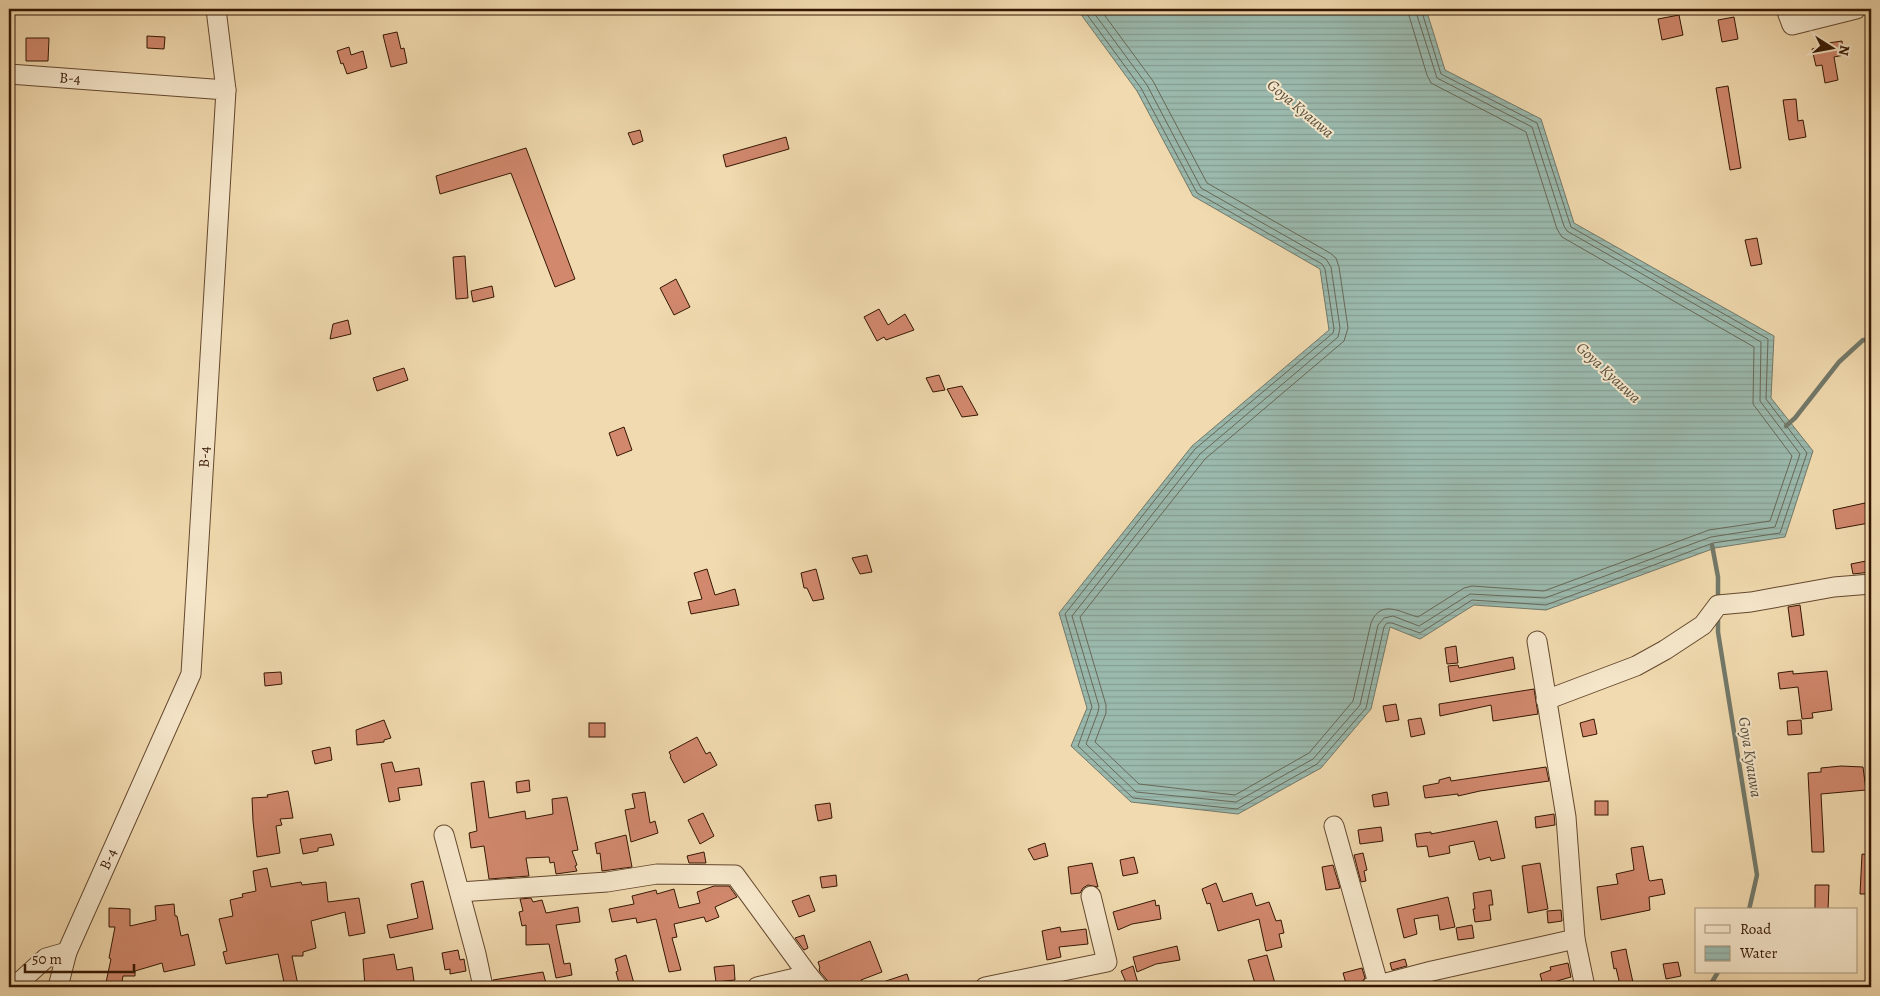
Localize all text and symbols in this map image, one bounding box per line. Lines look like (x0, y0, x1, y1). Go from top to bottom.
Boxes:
north arrow (1808, 22, 1858, 72)
text: N (1834, 44, 1855, 57)
street label: B-4 (59, 67, 82, 89)
water label: Goya Kyauwa (1262, 74, 1339, 144)
water label: Goya Kyauwa (1571, 337, 1646, 409)
street label: B-4 (193, 446, 215, 468)
water label: Goya Kyauwa (1733, 715, 1767, 800)
street label: B-4 (95, 845, 122, 873)
legend (1695, 908, 1858, 974)
text: Road (1740, 919, 1772, 939)
scale bar (25, 941, 134, 973)
text: Water (1739, 943, 1777, 963)
text: 50 m (32, 949, 62, 969)

